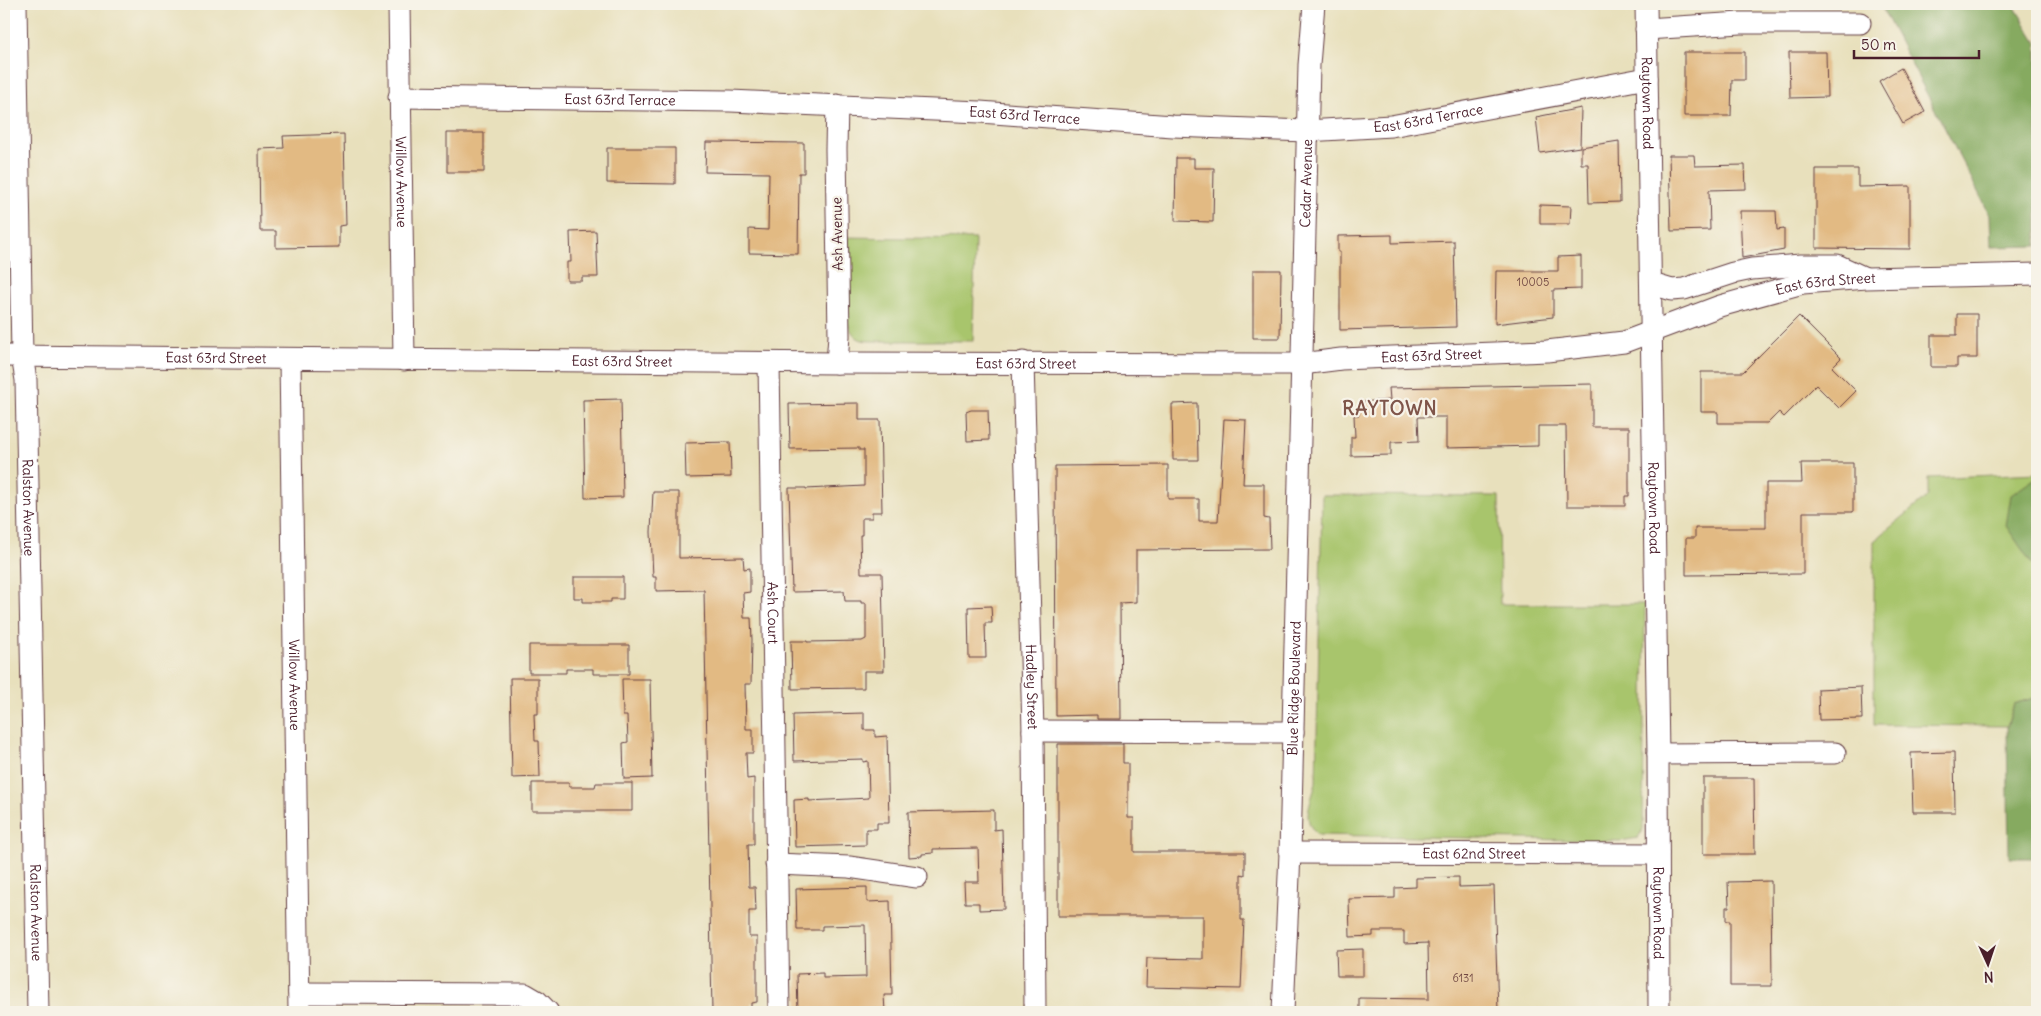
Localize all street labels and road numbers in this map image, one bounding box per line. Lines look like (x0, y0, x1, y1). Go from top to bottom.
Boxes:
street label: Raytown Road (1638, 57, 1657, 149)
street label: East 63rd Terrace (564, 90, 676, 109)
street label: East 63rd Terrace (1373, 100, 1485, 136)
street label: East 63rd Terrace (969, 103, 1081, 128)
street label: Willow Avenue (392, 136, 411, 228)
street label: Cedar Avenue (1296, 139, 1316, 228)
street label: Ash Avenue (827, 197, 847, 271)
street label: East 63rd Street (1773, 269, 1876, 299)
street label: East 63rd Street (1381, 345, 1483, 366)
street label: East 63rd Street (165, 348, 267, 367)
street label: East 63rd Street (571, 352, 673, 371)
street label: East 63rd Street (975, 354, 1077, 373)
street label: Ralston Avenue (19, 459, 38, 556)
street label: Raytown Road (1644, 461, 1664, 554)
street label: Ash Court (763, 582, 782, 645)
street label: Blue Ridge Boulevard (1283, 621, 1305, 756)
street label: Willow Avenue (285, 639, 304, 731)
street label: Hadley Street (1022, 644, 1042, 730)
street label: East 62nd Street (1422, 844, 1526, 863)
street label: Ralston Avenue (26, 864, 46, 961)
street label: Raytown Road (1649, 867, 1668, 959)

